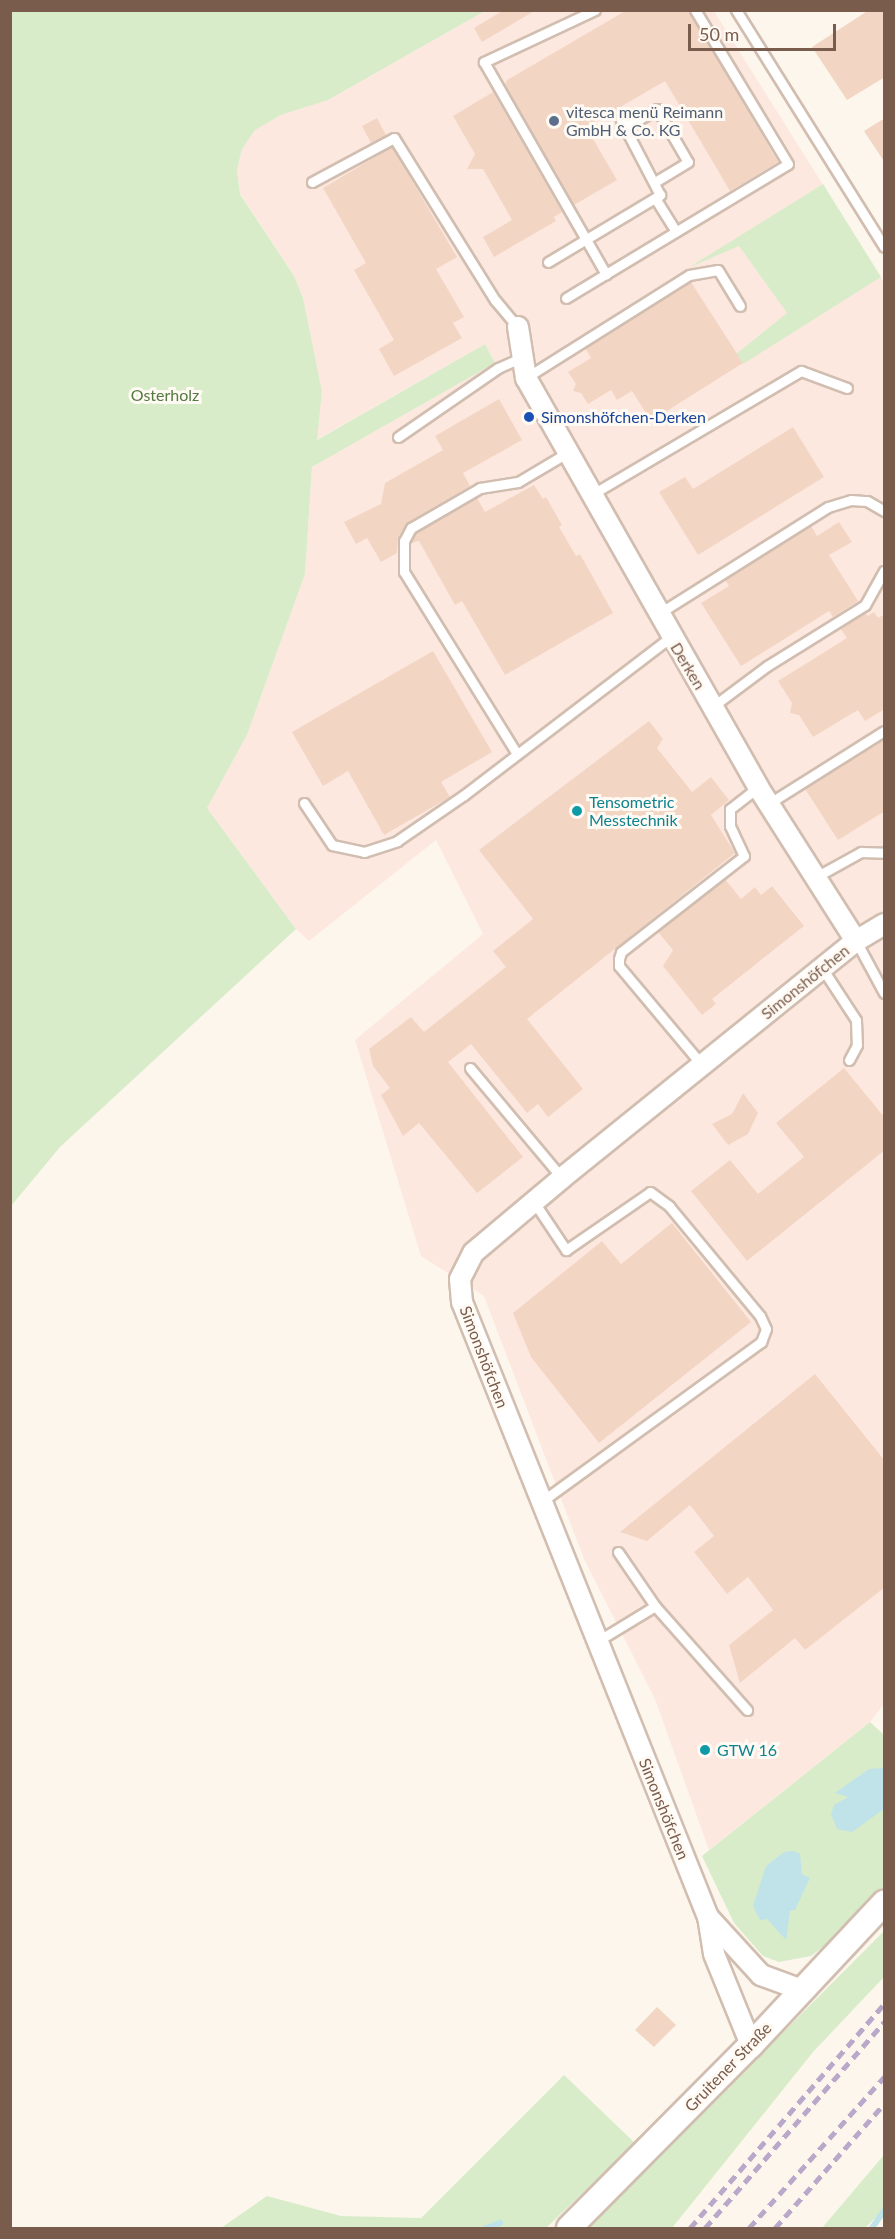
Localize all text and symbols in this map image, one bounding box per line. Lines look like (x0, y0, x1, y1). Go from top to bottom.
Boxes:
scale bar (691, 12, 840, 50)
text: 50 m (699, 23, 739, 45)
place label: vitesca menü Reimann GmbH & Co. KG (566, 102, 723, 140)
marker: vitesca menü Reimann GmbH & Co. KG (547, 114, 561, 128)
park label: Osterholz (131, 385, 199, 405)
place label: Simonshöfchen-Derken (541, 407, 706, 427)
marker: Simonshöfchen-Derken (522, 410, 536, 424)
street label: Derken (667, 639, 709, 693)
place label: Tensometric Messtechnik (589, 792, 678, 830)
marker: Tensometric Messtechnik (570, 804, 584, 818)
street label: Simonshöfchen (757, 941, 853, 1023)
street label: Simonshöfchen (456, 1303, 512, 1411)
place label: GTW 16 (717, 1740, 777, 1760)
marker: GTW 16 (698, 1743, 712, 1757)
street label: Simonshöfchen (635, 1755, 693, 1863)
street label: Gruitener Straße (680, 2018, 776, 2116)

